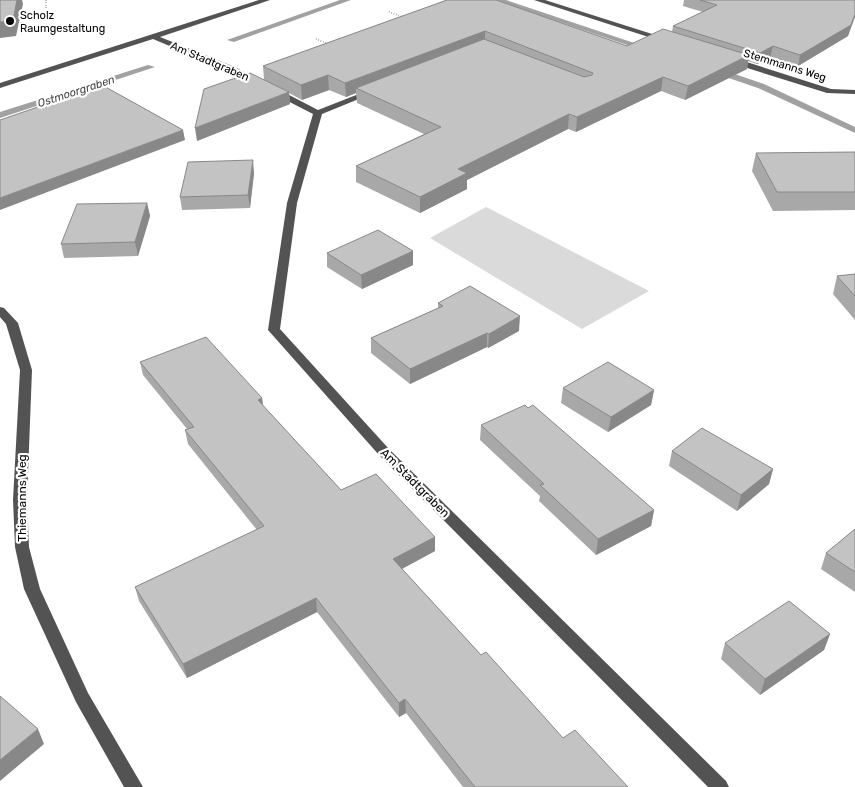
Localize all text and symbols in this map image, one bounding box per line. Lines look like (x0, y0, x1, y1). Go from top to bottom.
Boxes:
place label: Scholz Raumgestaltung (20, 9, 105, 35)
marker: Scholz Raumgestaltung (4, 15, 16, 27)
street label: Am Stadtgraben (169, 39, 251, 84)
street label: Stemmanns Weg (742, 47, 828, 84)
water label: Ostmoorgraben (36, 73, 117, 110)
street label: Am Stadtgraben (378, 446, 452, 520)
street label: Thiemanns Weg (15, 454, 29, 542)

